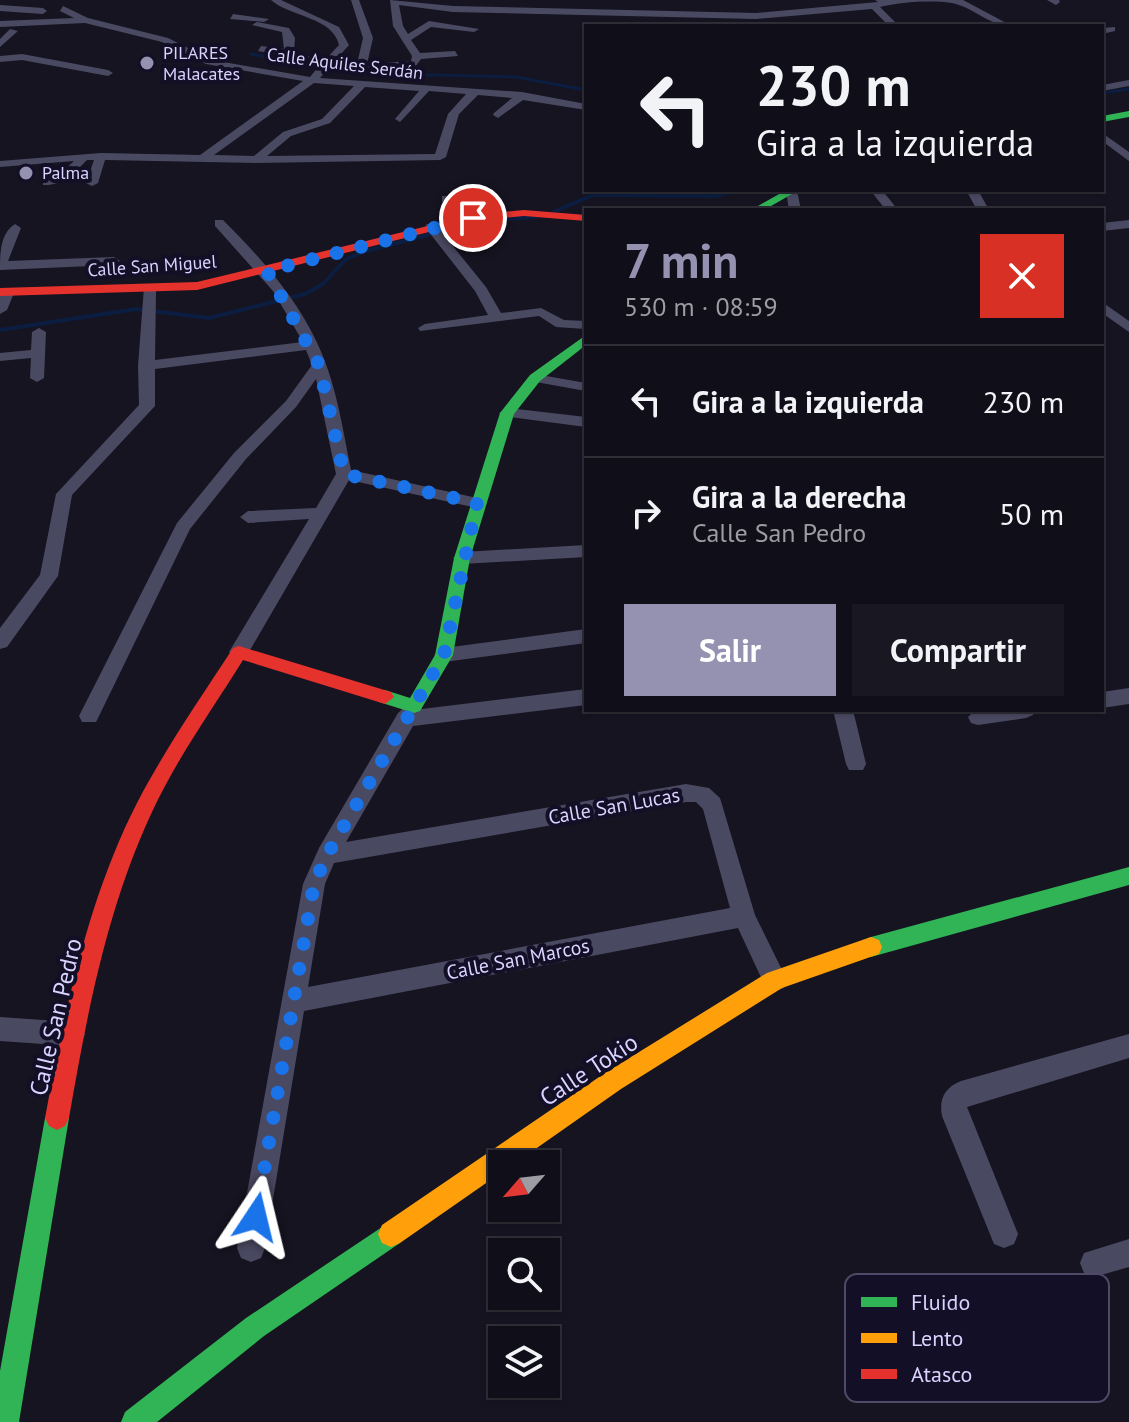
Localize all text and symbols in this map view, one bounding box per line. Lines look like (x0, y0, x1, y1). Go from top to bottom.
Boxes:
place label: PILARES Malacates (163, 41, 240, 85)
street label: Calle Aquiles Serdán (266, 43, 425, 85)
text: 230 m (756, 49, 911, 121)
marker: PILARES Malacates (138, 54, 156, 72)
icon: left (624, 56, 728, 160)
text: Gira a la izquierda (756, 119, 1034, 166)
place label: Palma (42, 161, 89, 184)
marker: Palma (17, 164, 35, 182)
pin (439, 184, 507, 252)
icon: arrive (451, 196, 495, 240)
text: 7 min (624, 229, 738, 291)
button: close (980, 234, 1064, 318)
street label: Calle San Miguel (87, 249, 218, 281)
text: 530 m · 08:59 (624, 290, 778, 323)
icon: left (624, 379, 668, 423)
text: Gira a la izquierda (692, 382, 924, 421)
text: 230 m (983, 382, 1064, 421)
text: Gira a la derecha (692, 477, 906, 516)
icon: right (624, 491, 668, 535)
text: 50 m (999, 494, 1064, 533)
text: Calle San Pedro (692, 516, 866, 549)
button: Salir (624, 604, 836, 696)
button: Compartir (852, 604, 1064, 696)
street label: Calle San Lucas (546, 782, 682, 830)
street label: Calle San Marcos (444, 932, 592, 986)
street label: Calle San Pedro (22, 935, 89, 1099)
street label: Calle Tokio (534, 1026, 644, 1113)
north arrow (488, 1150, 560, 1222)
map controls (488, 1150, 560, 1398)
position arrow (214, 1175, 298, 1259)
button: search (488, 1238, 560, 1310)
legend (845, 1274, 1109, 1402)
text: Fluido (911, 1288, 970, 1316)
text: Lento (911, 1324, 963, 1352)
button: layers (488, 1326, 560, 1398)
text: Atasco (911, 1360, 972, 1388)

